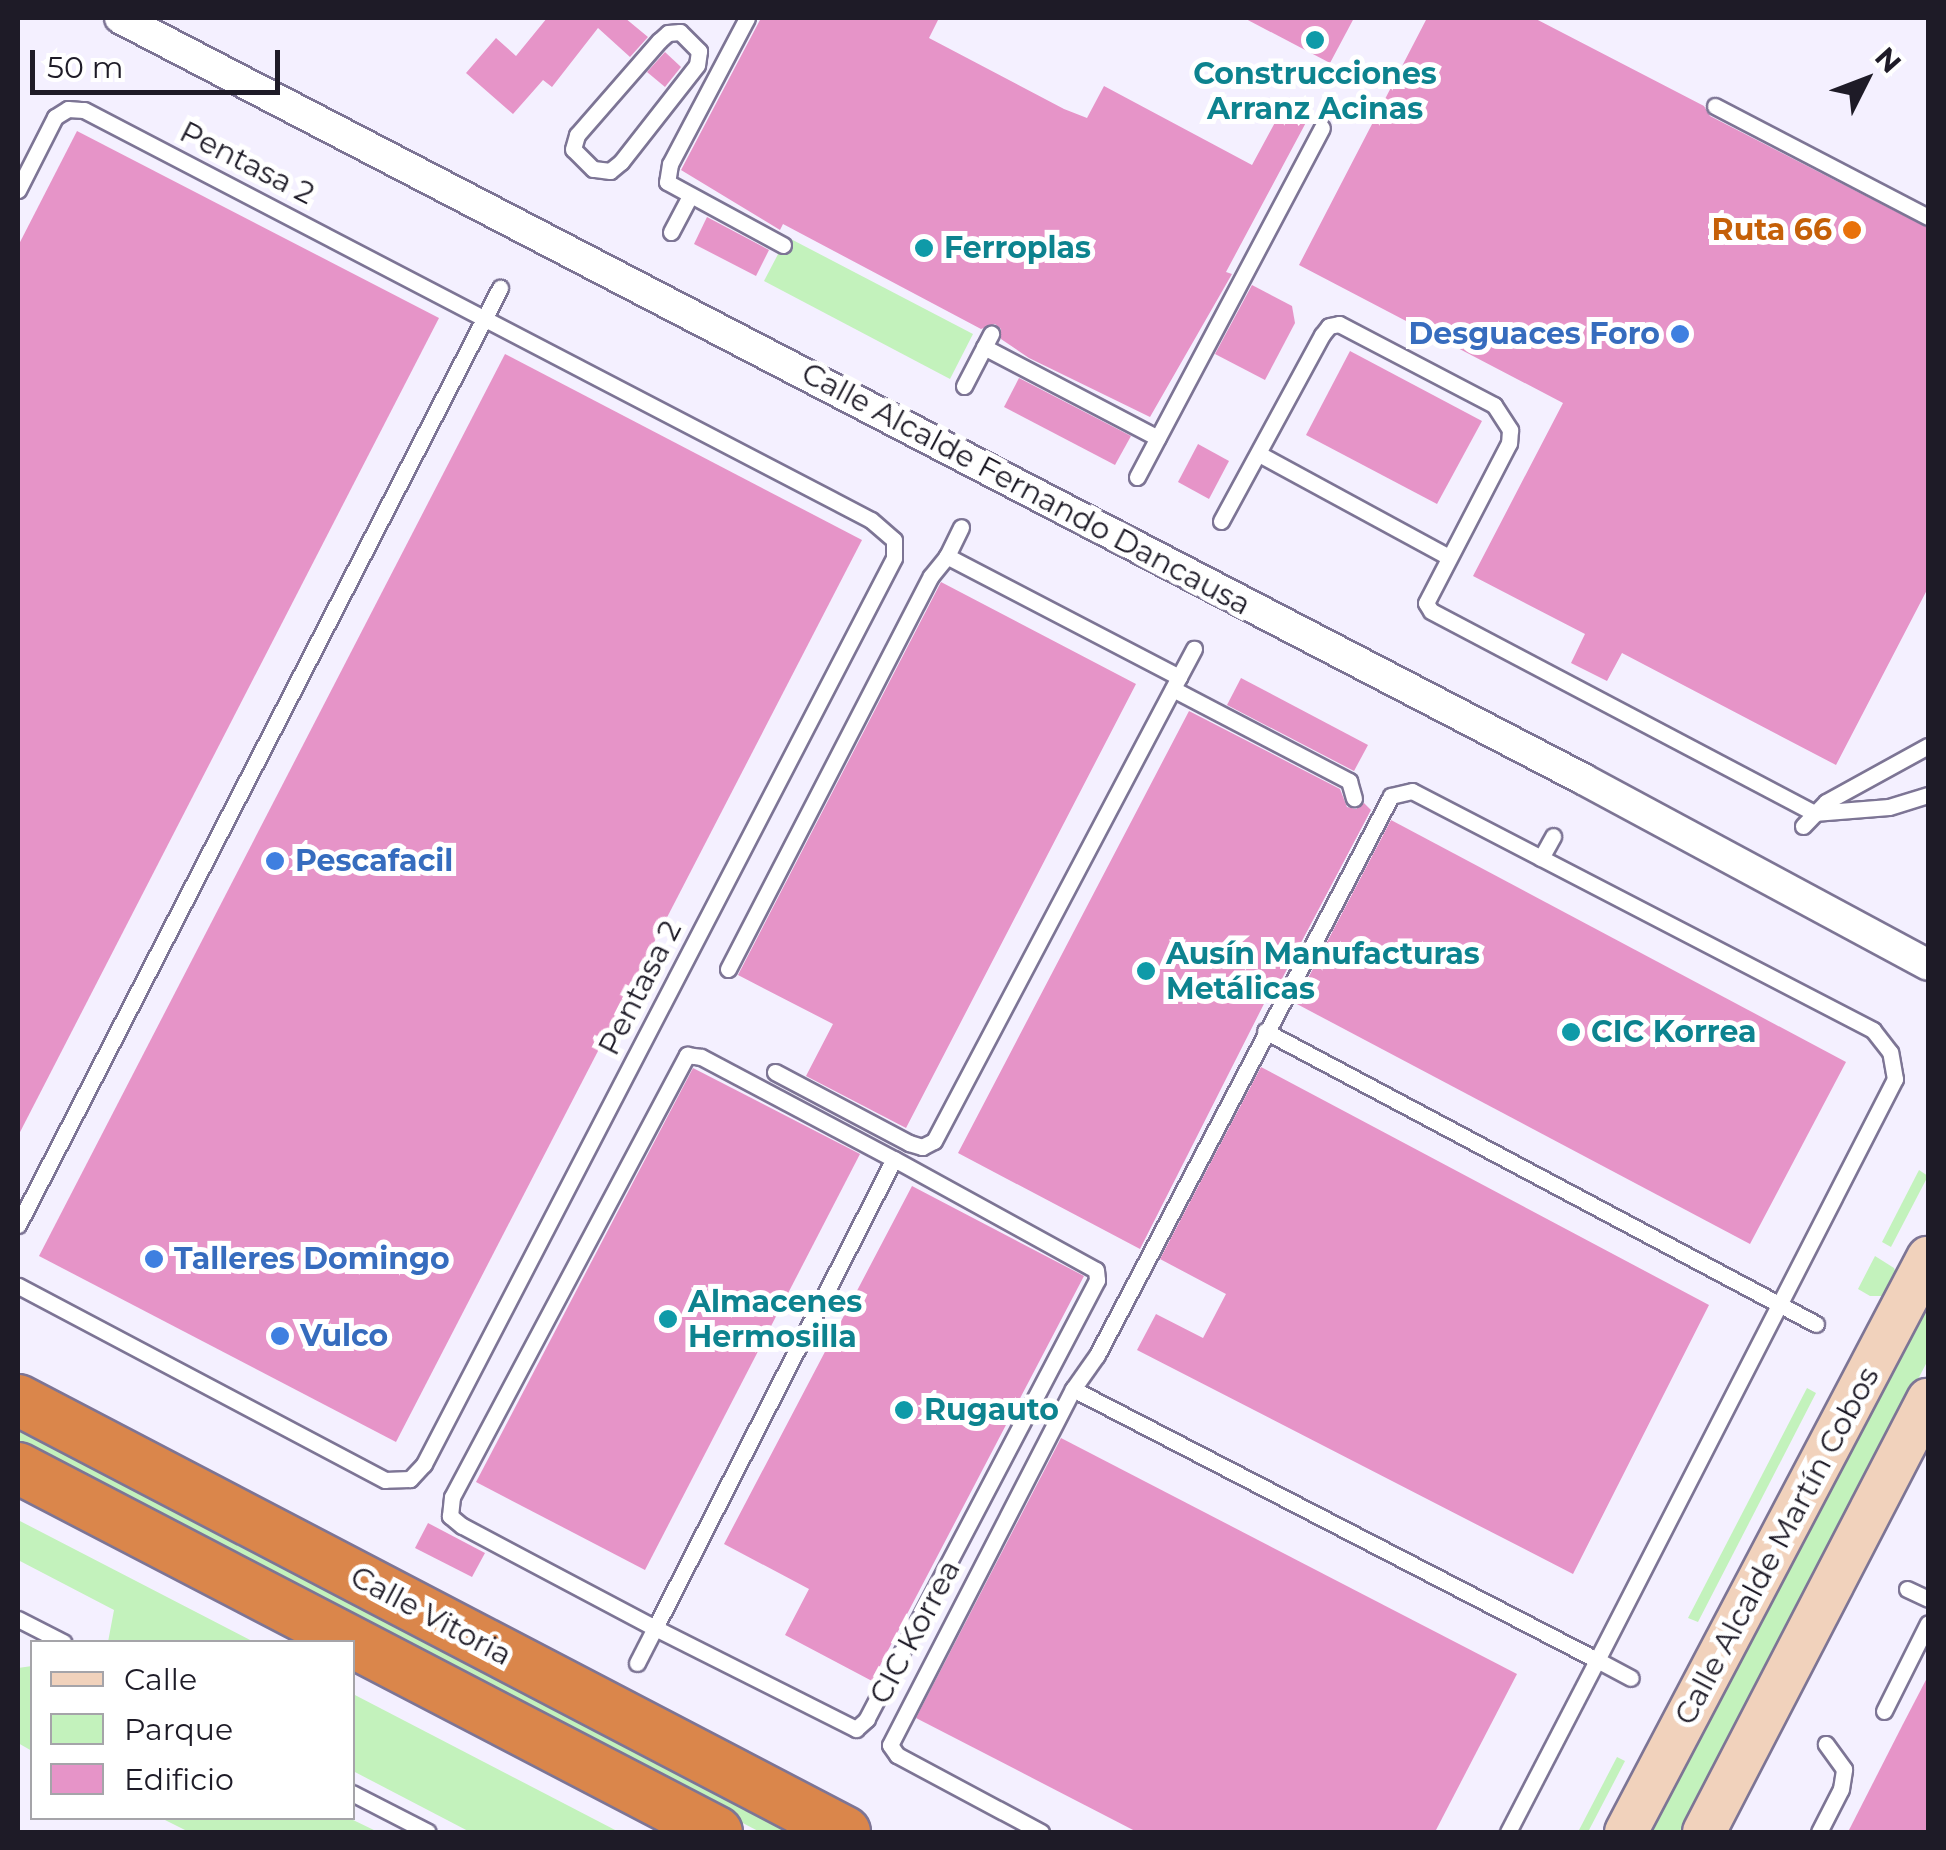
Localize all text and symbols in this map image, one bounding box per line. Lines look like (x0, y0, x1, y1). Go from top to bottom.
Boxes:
marker: Construcciones Arranz Acinas (1304, 29, 1326, 51)
scale bar (35, 30, 285, 92)
north arrow (1816, 30, 1916, 130)
text: N (1868, 40, 1908, 80)
text: 50 m (47, 49, 124, 86)
place label: Construcciones Arranz Acinas (1193, 56, 1437, 126)
street label: Pentasa 2 (174, 114, 320, 212)
place label: Ruta 66 (1712, 212, 1832, 248)
marker: Ruta 66 (1841, 219, 1863, 241)
place label: Ferroplas (944, 230, 1091, 266)
marker: Ferroplas (913, 237, 935, 259)
place label: Desguaces Foro (1409, 316, 1660, 352)
marker: Desguaces Foro (1669, 323, 1691, 345)
street label: Calle Alcalde Fernando Dancausa (796, 355, 1256, 623)
place label: Pescafacil (295, 843, 453, 879)
marker: Pescafacil (264, 850, 286, 872)
street label: Pentasa 2 (591, 915, 689, 1061)
place label: Ausín Manufacturas Metálicas (1166, 936, 1480, 1006)
marker: Ausín Manufacturas Metálicas (1135, 960, 1157, 982)
place label: CIC Korrea (1591, 1014, 1756, 1050)
marker: CIC Korrea (1560, 1021, 1582, 1043)
place label: Talleres Domingo (174, 1241, 450, 1277)
marker: Talleres Domingo (143, 1248, 165, 1270)
place label: Almacenes Hermosilla (688, 1284, 862, 1354)
marker: Almacenes Hermosilla (657, 1308, 679, 1330)
place label: Vulco (300, 1318, 388, 1354)
marker: Vulco (269, 1325, 291, 1347)
street label: Calle Alcalde Martín Cobos (1667, 1361, 1887, 1731)
place label: Rugauto (924, 1392, 1059, 1428)
marker: Rugauto (893, 1399, 915, 1421)
street label: CIC Korrea (862, 1554, 968, 1710)
street label: Calle Vitoria (344, 1559, 518, 1673)
legend (30, 1640, 355, 1820)
text: Calle (124, 1661, 197, 1698)
text: Parque (124, 1711, 233, 1748)
text: Edificio (124, 1761, 234, 1798)

